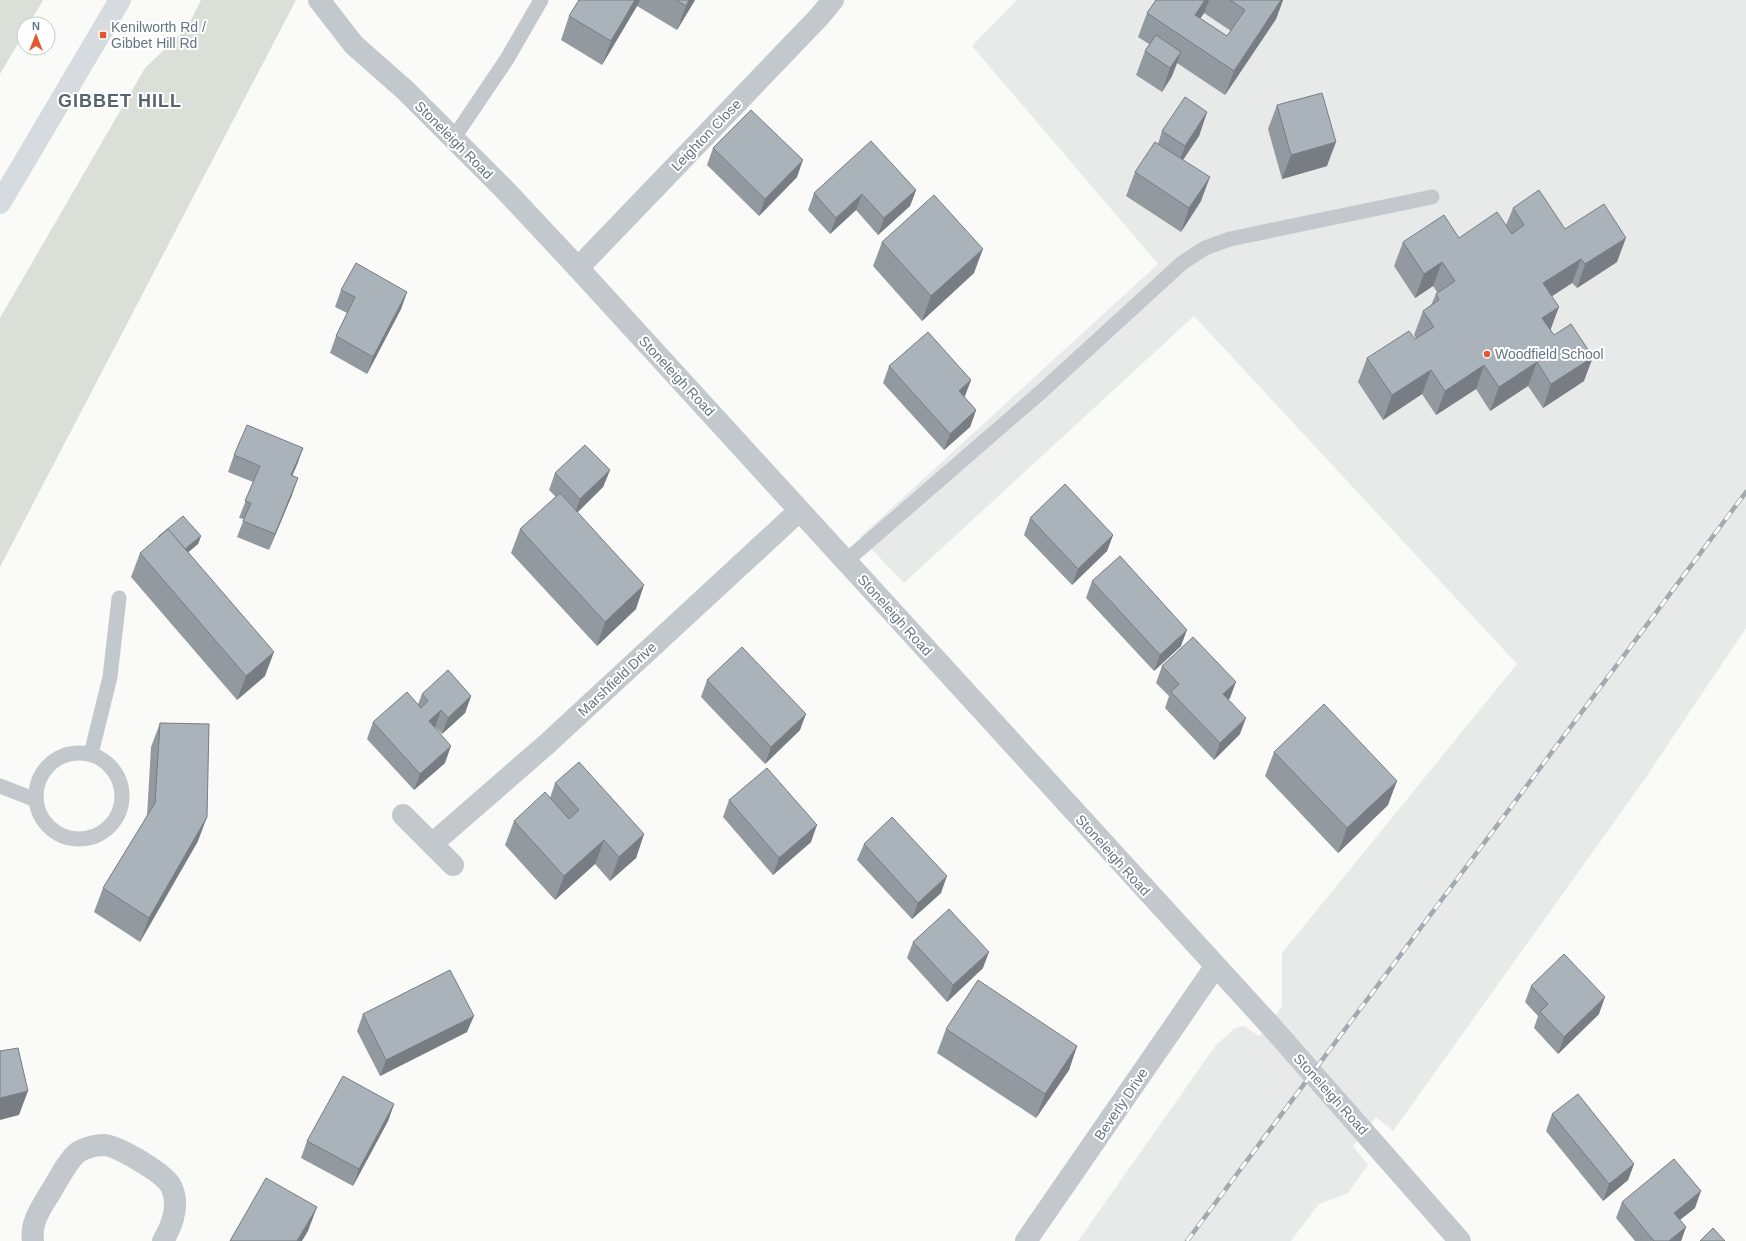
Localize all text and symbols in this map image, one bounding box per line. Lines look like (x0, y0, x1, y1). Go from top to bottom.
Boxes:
north arrow (16, 16, 56, 56)
place label: Kenilworth Rd / Gibbet Hill Rd (111, 19, 206, 51)
text: N (32, 20, 40, 32)
marker: Kenilworth Rd / Gibbet Hill Rd (98, 30, 108, 40)
district label: GIBBET HILL (58, 91, 182, 111)
street label: Leighton Close (668, 96, 744, 174)
street label: Stoneleigh Road (412, 98, 496, 182)
street label: Stoneleigh Road (636, 333, 718, 419)
place label: Woodfield School (1495, 346, 1604, 362)
marker: Woodfield School (1482, 349, 1492, 359)
street label: Stoneleigh Road (854, 571, 936, 659)
street label: Marshfield Drive (575, 639, 660, 719)
street label: Stoneleigh Road (1072, 811, 1154, 899)
street label: Stoneleigh Road (1290, 1050, 1372, 1138)
street label: Beverly Drive (1091, 1065, 1151, 1143)

